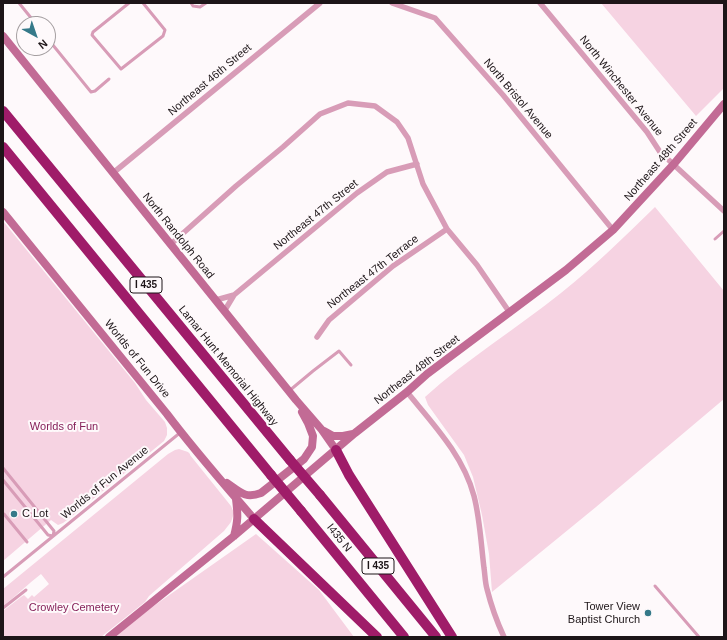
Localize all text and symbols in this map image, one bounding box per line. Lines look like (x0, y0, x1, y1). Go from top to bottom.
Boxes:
north arrow (16, 16, 56, 56)
street label: North Winchester Avenue (576, 33, 666, 139)
text: N (36, 37, 50, 52)
street label: Northeast 46th Street (166, 41, 254, 119)
street label: North Bristol Avenue (481, 56, 555, 142)
street label: Northeast 48th Street (622, 116, 700, 204)
street label: Northeast 47th Street (271, 177, 361, 253)
street label: North Randolph Road (139, 191, 217, 281)
street label: Northeast 47th Terrace (325, 232, 421, 312)
road number: I 435 (130, 277, 162, 293)
street label: Lamar Hunt Memorial Highway (175, 303, 281, 429)
street label: Worlds of Fun Drive (101, 317, 173, 401)
street label: Northeast 48th Street (372, 333, 462, 407)
park label: Worlds of Fun (30, 420, 98, 434)
street label: Worlds of Fun Avenue (59, 444, 151, 522)
place label: C Lot (22, 507, 48, 521)
marker: C Lot (9, 509, 19, 519)
street label: I435 N (324, 521, 354, 555)
road number: I 435 (362, 558, 394, 574)
place label: Tower View Baptist Church (568, 600, 640, 626)
park label: Crowley Cemetery (29, 601, 119, 615)
marker: Tower View Baptist Church (643, 608, 653, 618)

